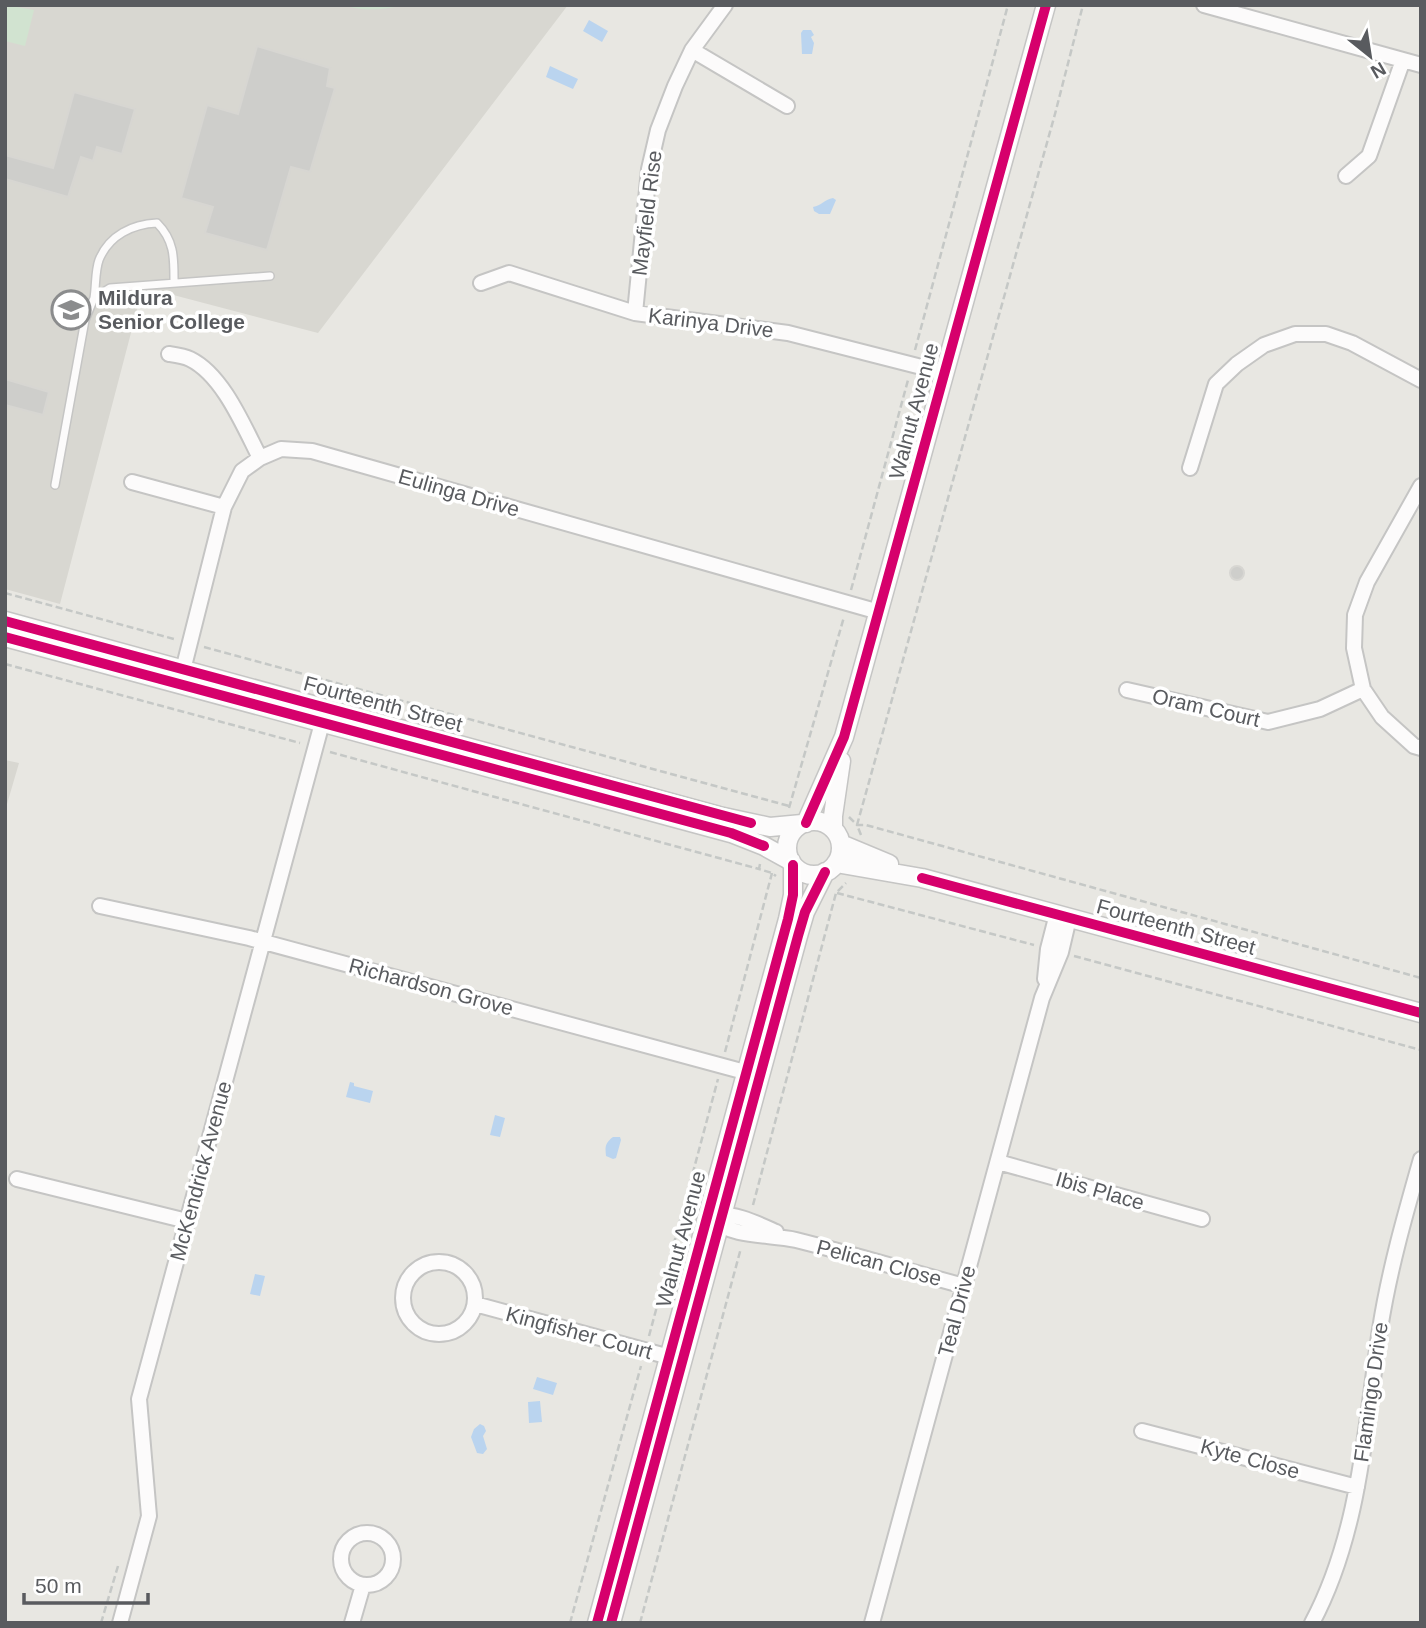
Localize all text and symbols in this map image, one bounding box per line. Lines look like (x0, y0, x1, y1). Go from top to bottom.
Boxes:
north arrow (1335, 21, 1405, 91)
text: N (1367, 58, 1389, 83)
street label: Mayfield Rise (627, 149, 666, 277)
place label: Mildura Senior College (98, 286, 245, 333)
school or university icon: Mildura Senior College (50, 289, 92, 331)
street label: Karinya Drive (647, 303, 775, 342)
street label: Walnut Avenue (884, 340, 943, 482)
street label: Eulinga Drive (396, 464, 522, 521)
street label: Fourteenth Street (301, 671, 465, 736)
street label: Oram Court (1150, 684, 1262, 731)
street label: Fourteenth Street (1094, 894, 1258, 959)
street label: Richardson Grove (346, 954, 516, 1020)
street label: McKendrick Avenue (165, 1078, 236, 1263)
street label: Ibis Place (1053, 1167, 1147, 1214)
street label: Walnut Avenue (651, 1168, 710, 1310)
street label: Pelican Close (814, 1235, 944, 1290)
street label: Teal Drive (933, 1263, 980, 1359)
street label: Kingfisher Court (503, 1302, 655, 1363)
street label: Flamingo Drive (1349, 1320, 1392, 1463)
street label: Kyte Close (1198, 1434, 1302, 1483)
scale bar (24, 1562, 149, 1606)
text: 50 m (35, 1574, 82, 1597)

